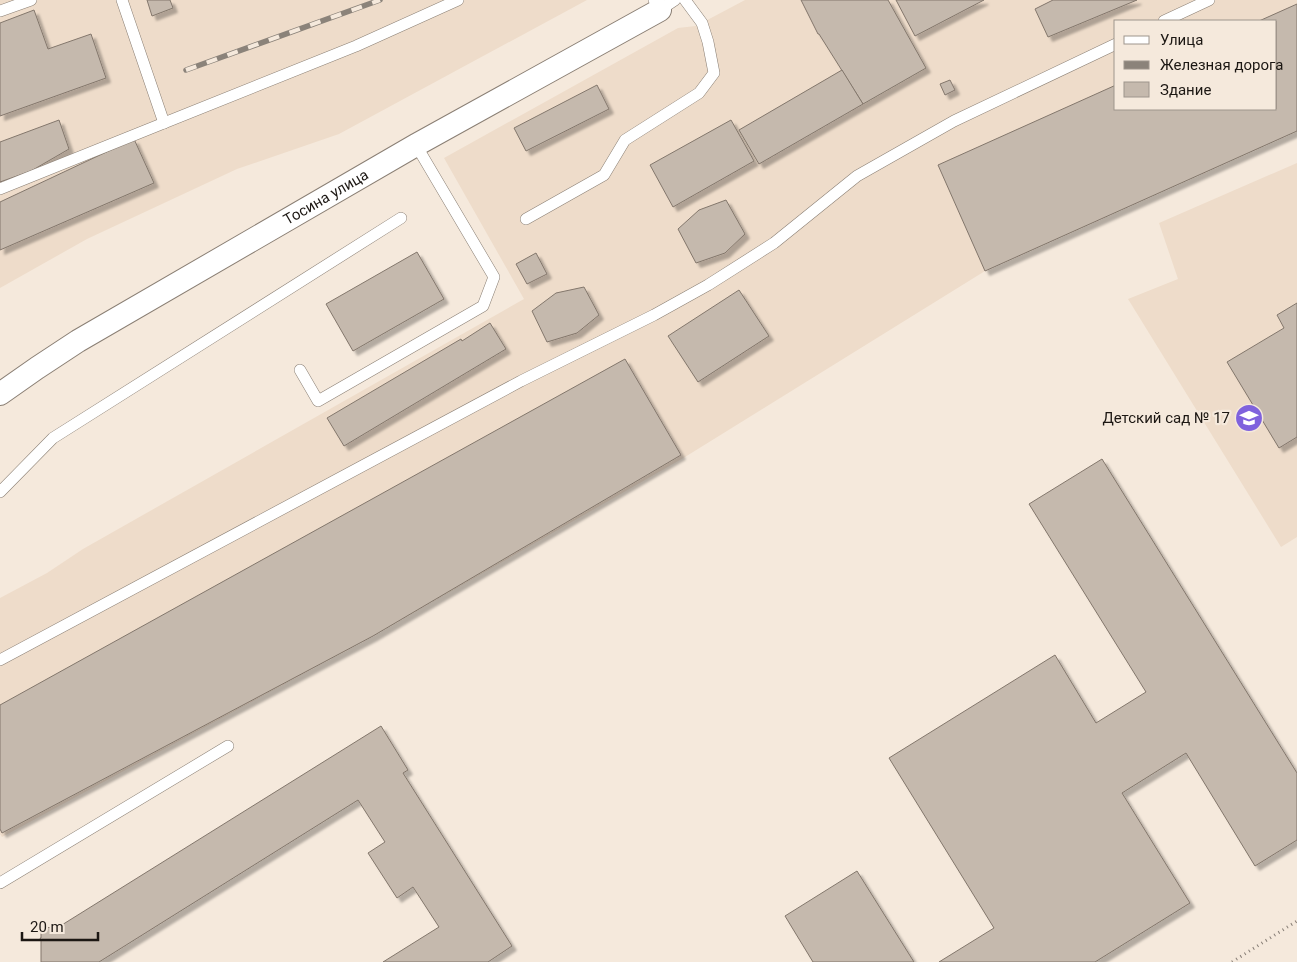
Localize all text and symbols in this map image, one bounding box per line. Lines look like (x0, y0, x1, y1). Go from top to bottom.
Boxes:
legend (1114, 20, 1277, 110)
text: Улица (1160, 31, 1203, 49)
text: Железная дорога (1160, 56, 1283, 74)
text: Здание (1160, 81, 1211, 99)
street label: Тосина улица (280, 166, 372, 229)
school or university icon: Детский сад № 17 (1234, 403, 1264, 433)
place label: Детский сад № 17 (1102, 409, 1230, 427)
scale bar (22, 910, 99, 942)
text: 20 m (30, 918, 64, 936)

